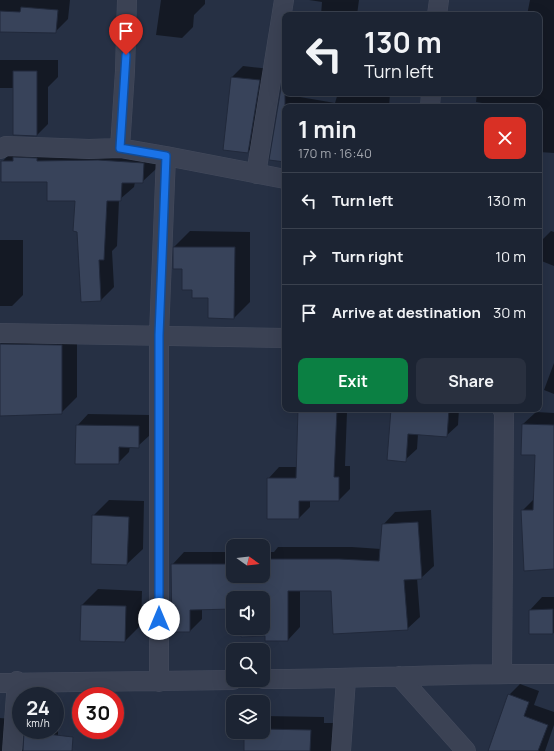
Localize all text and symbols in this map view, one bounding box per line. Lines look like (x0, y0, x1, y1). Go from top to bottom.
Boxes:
pin (109, 14, 143, 55)
icon: arrive (115, 20, 137, 42)
text: 130 m (364, 23, 442, 61)
icon: left (298, 28, 350, 80)
text: Turn left (364, 59, 434, 83)
text: 1 min (298, 112, 357, 145)
button: close (484, 117, 526, 159)
text: 170 m · 16:40 (298, 144, 372, 162)
icon: left (298, 190, 320, 212)
text: Turn left (332, 190, 394, 211)
text: 130 m (487, 190, 526, 211)
icon: right (298, 246, 320, 268)
text: Turn right (332, 246, 403, 267)
text: 10 m (495, 246, 526, 267)
icon: arrive (298, 302, 320, 324)
text: Arrive at destination (332, 302, 481, 323)
text: 30 m (493, 302, 526, 323)
button: Exit (298, 358, 408, 404)
button: Share (416, 358, 526, 404)
north arrow (226, 539, 270, 583)
map controls (226, 539, 270, 739)
button: sound (226, 591, 270, 635)
position arrow (138, 598, 180, 640)
button: search (226, 643, 270, 687)
speed limit sign: 30 (72, 687, 124, 739)
text: 24 (26, 694, 50, 721)
button: layers (226, 695, 270, 739)
text: km/h (26, 716, 50, 730)

